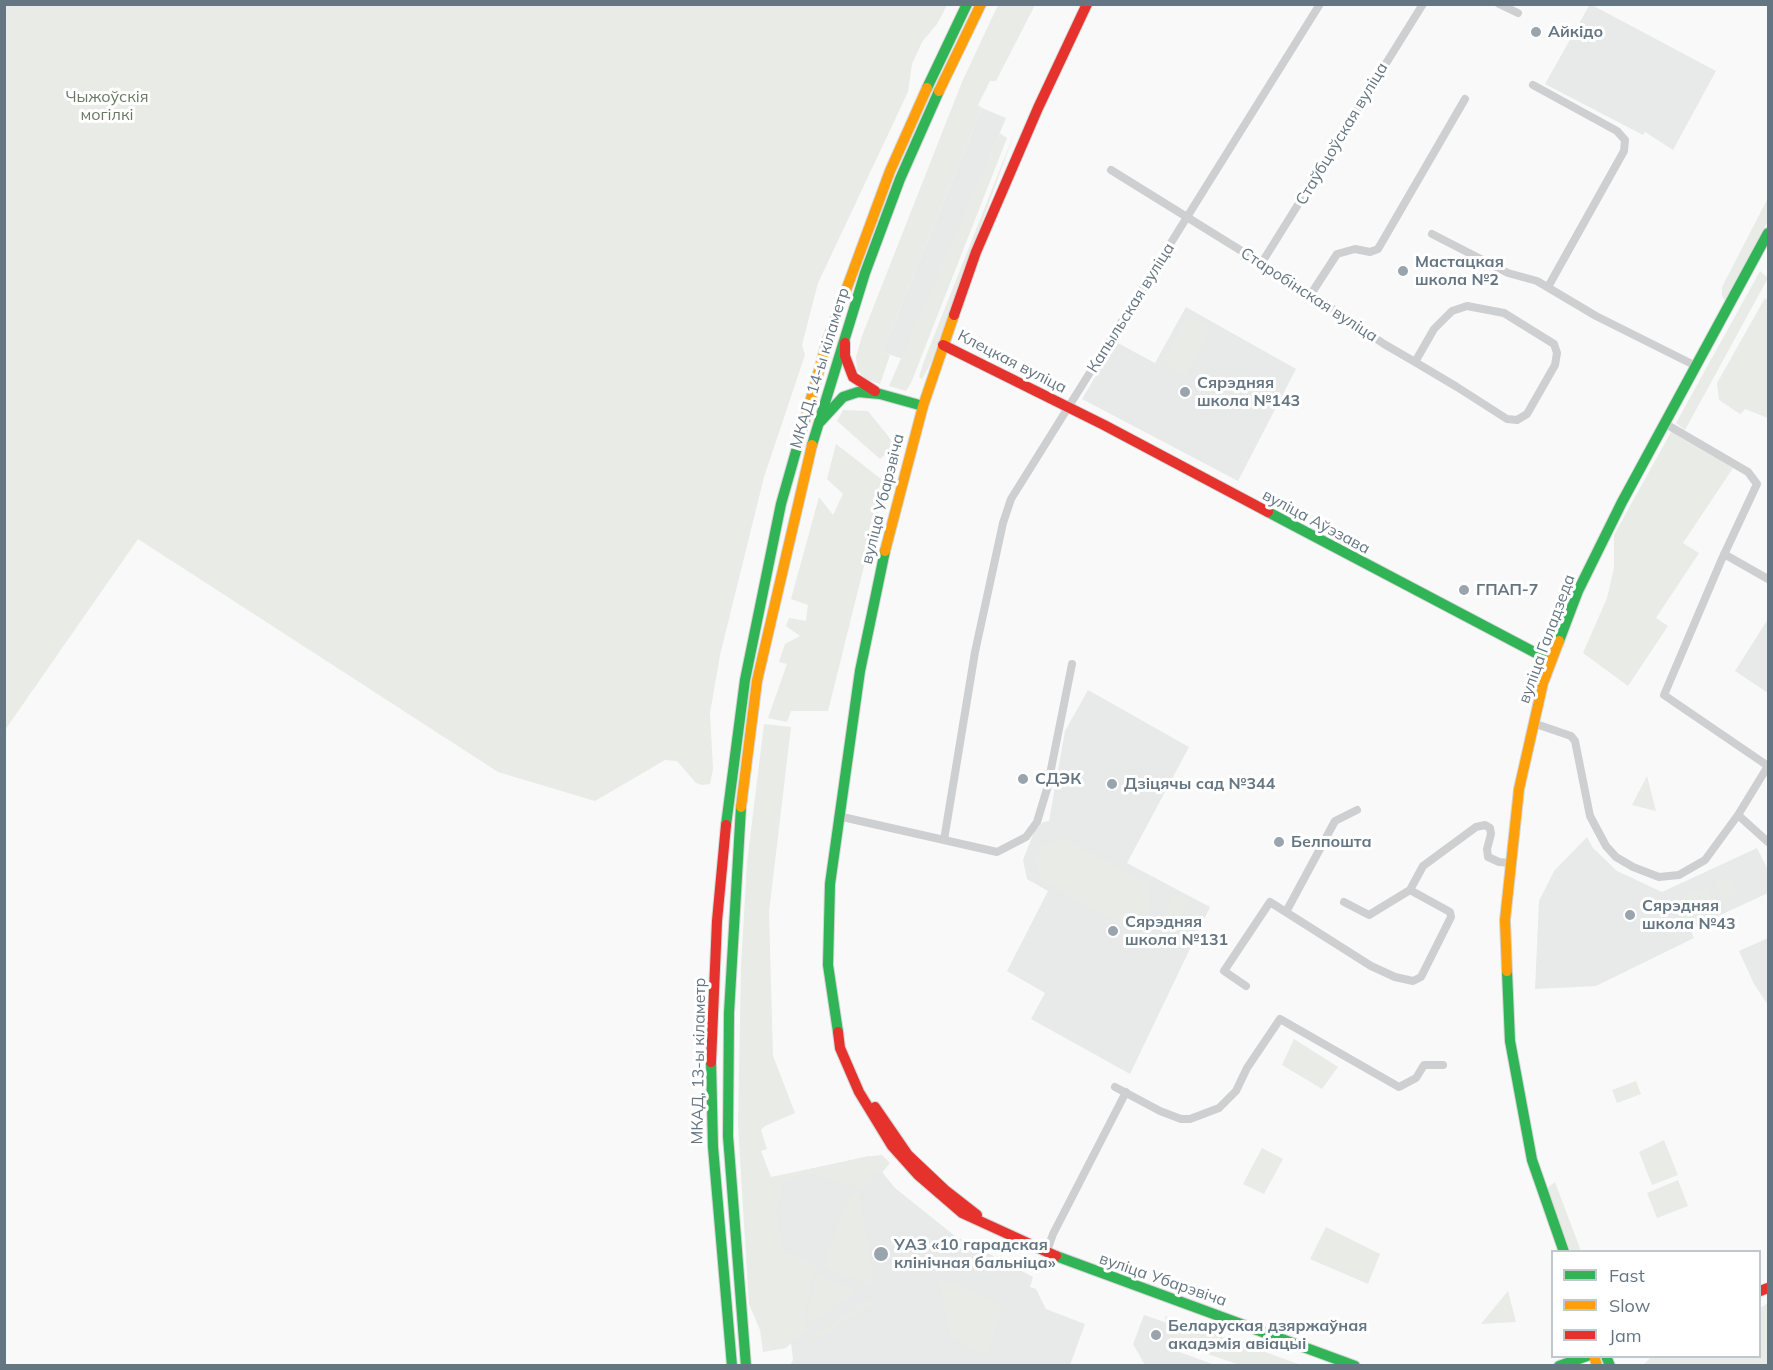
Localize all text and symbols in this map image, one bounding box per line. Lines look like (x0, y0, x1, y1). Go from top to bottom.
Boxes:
place label: Айкідо (1548, 22, 1603, 42)
marker: Айкідо (1529, 25, 1543, 39)
street label: Стаўбцоўская вуліца (1292, 59, 1392, 209)
park label: Чыжоўскія могілкі (65, 87, 149, 125)
street label: Капыльская вуліца (1083, 240, 1179, 376)
street label: Старобінская вуліца (1237, 244, 1381, 346)
place label: Мастацкая школа №2 (1415, 252, 1504, 290)
marker: Мастацкая школа №2 (1396, 264, 1410, 278)
street label: МКАД, 14-ы кіламетр (786, 285, 854, 451)
street label: Клецкая вуліца (954, 326, 1070, 398)
place label: Сярэдняя школа №143 (1197, 373, 1300, 411)
marker: Сярэдняя школа №143 (1178, 385, 1192, 399)
street label: вуліца Убарэвіча (858, 432, 908, 566)
street label: вуліца Аўэзава (1259, 486, 1373, 558)
street label: вуліца Галадзеда (1515, 572, 1579, 706)
place label: ГПАП-7 (1476, 580, 1538, 600)
marker: ГПАП-7 (1457, 583, 1471, 597)
place label: СДЭК (1035, 769, 1081, 789)
marker: СДЭК (1016, 772, 1030, 786)
place label: Дзіцячы сад №344 (1124, 774, 1275, 794)
marker: Дзіцячы сад №344 (1105, 777, 1119, 791)
place label: Белпошта (1291, 832, 1372, 852)
marker: Белпошта (1272, 835, 1286, 849)
place label: Сярэдняя школа №43 (1642, 896, 1736, 934)
marker: Сярэдняя школа №43 (1623, 908, 1637, 922)
place label: Сярэдняя школа №131 (1125, 912, 1228, 950)
marker: Сярэдняя школа №131 (1106, 924, 1120, 938)
street label: МКАД, 13-ы кіламетр (688, 977, 710, 1145)
place label: УАЗ «10 гарадская клінічная бальніца» (894, 1235, 1056, 1273)
marker: УАЗ «10 гарадская клінічная бальніца» (872, 1245, 890, 1263)
street label: вуліца Убарэвіча (1097, 1249, 1229, 1311)
legend (1551, 1250, 1761, 1358)
text: Fast (1609, 1264, 1645, 1287)
text: Slow (1609, 1294, 1650, 1317)
place label: Беларуская дзяржаўная акадэмія авіацыі (1168, 1316, 1367, 1354)
text: Jam (1609, 1324, 1642, 1347)
marker: Беларуская дзяржаўная акадэмія авіацыі (1149, 1328, 1163, 1342)

